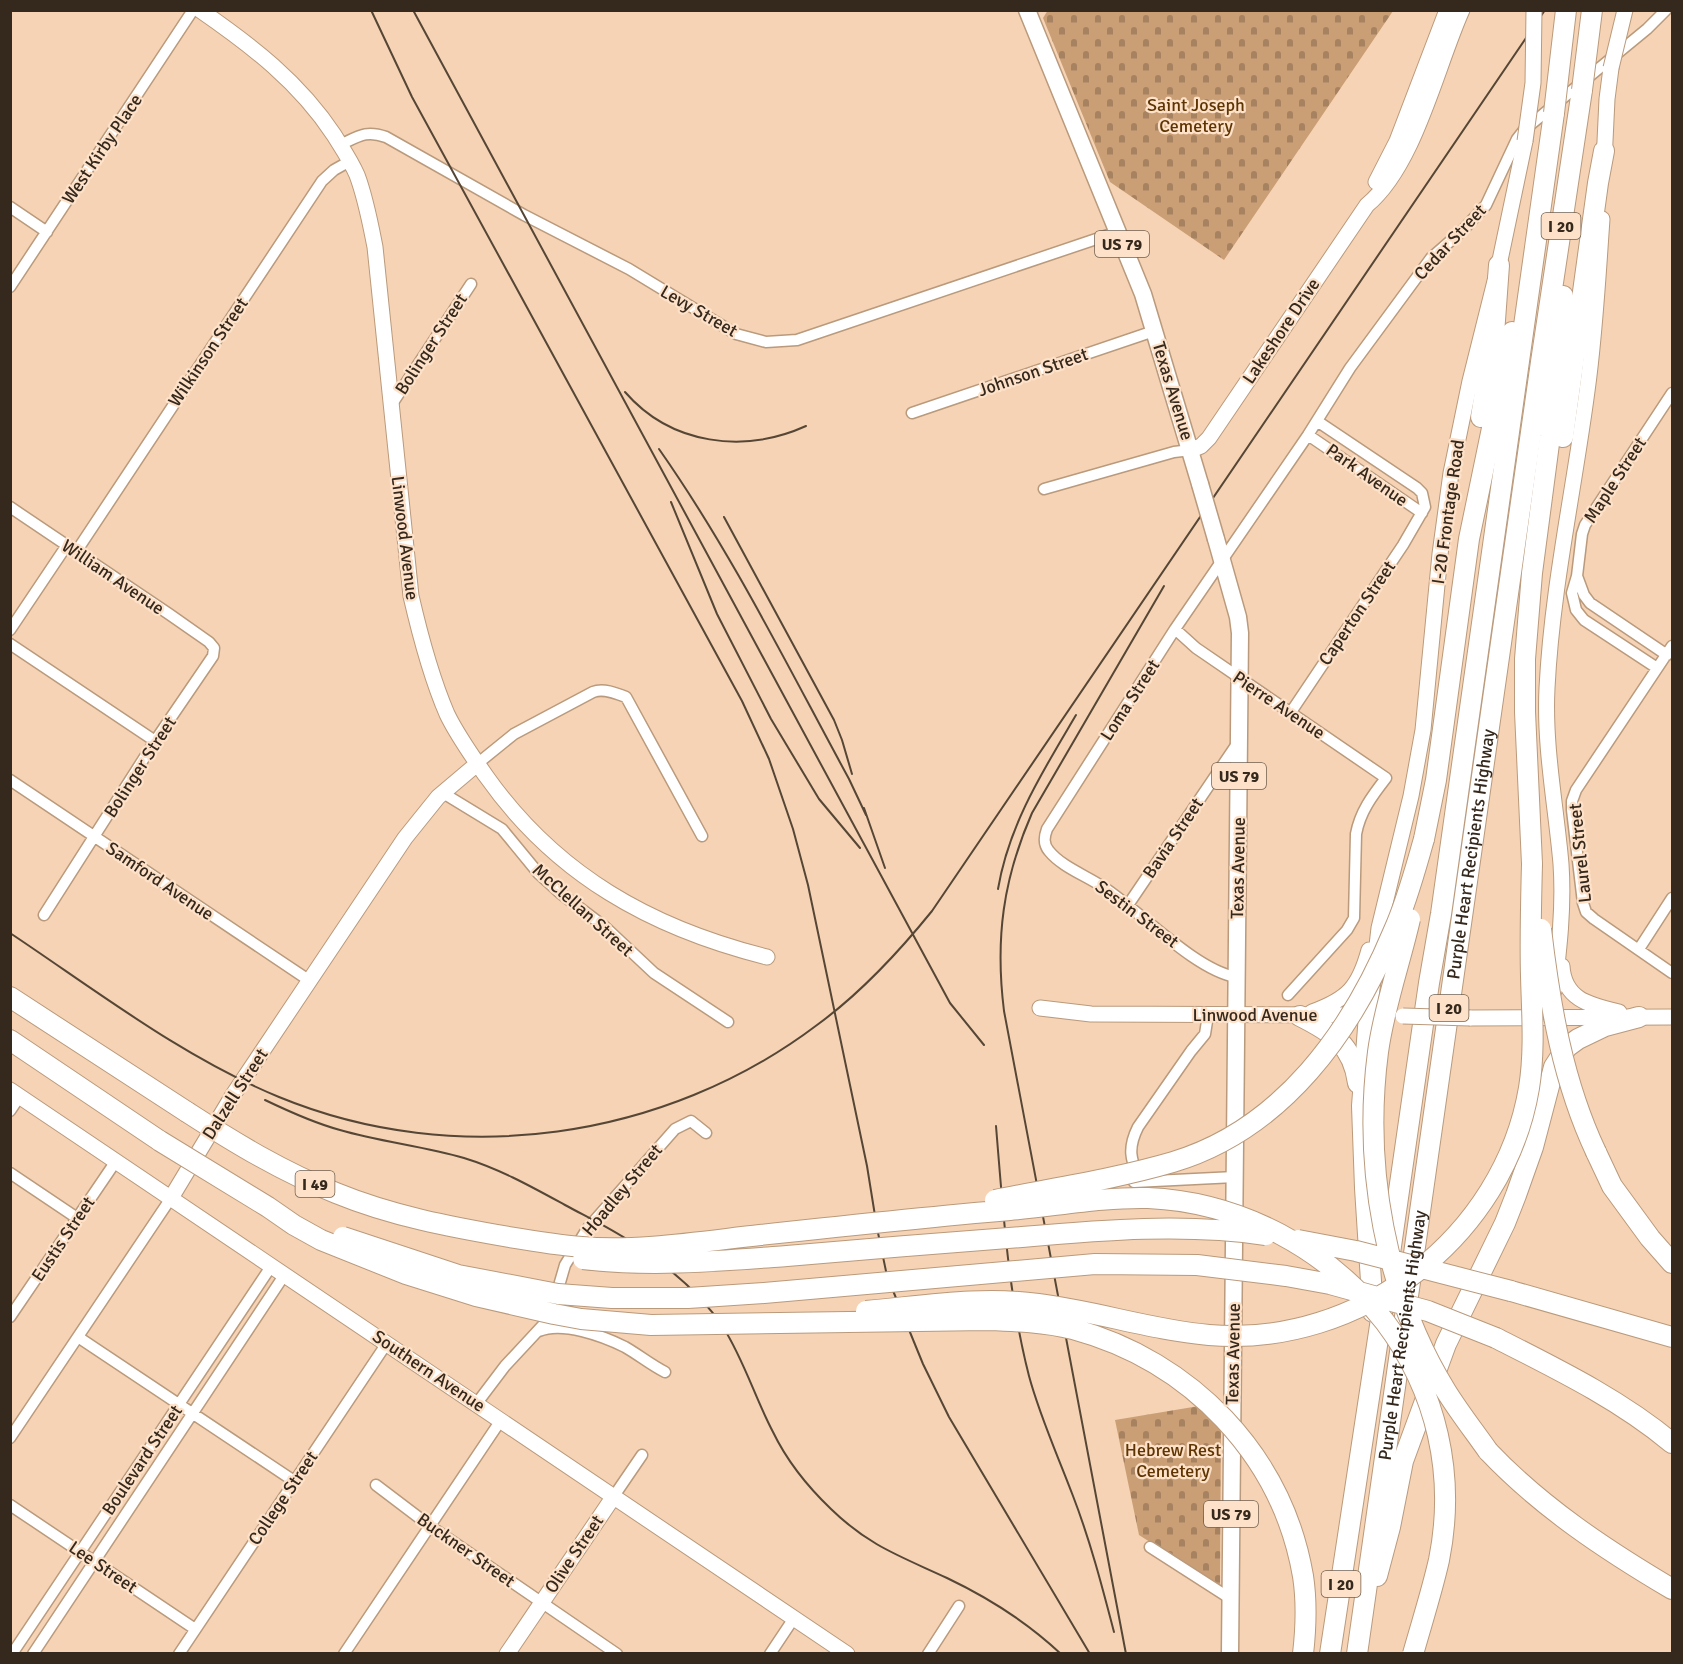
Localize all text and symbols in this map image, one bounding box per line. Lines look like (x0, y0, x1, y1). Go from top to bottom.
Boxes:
street label: West Kirby Place (57, 90, 147, 208)
park label: Saint Joseph Cemetery (1147, 94, 1245, 137)
street label: Cedar Street (1409, 199, 1491, 285)
road number: I 20 (1542, 213, 1580, 239)
road number: US 79 (1095, 231, 1149, 257)
street label: Lakeshore Drive (1238, 274, 1324, 388)
street label: Levy Street (657, 280, 741, 342)
street label: Bolinger Street (390, 289, 472, 399)
street label: Wilkinson Street (163, 293, 253, 411)
street label: Texas Avenue (1148, 339, 1198, 443)
street label: Johnson Street (975, 343, 1091, 401)
street label: Maple Street (1579, 433, 1651, 527)
street label: I-20 Frontage Road (1427, 438, 1469, 586)
street label: Park Avenue (1322, 439, 1412, 511)
street label: Linwood Avenue (386, 475, 424, 601)
street label: William Avenue (57, 535, 169, 619)
street label: Caperton Street (1314, 556, 1400, 670)
street label: Loma Street (1096, 655, 1164, 745)
street label: Pierre Avenue (1229, 666, 1329, 744)
street label: Bolinger Street (99, 712, 181, 822)
street label: Purple Heart Recipients Highway (1442, 727, 1500, 981)
road number: US 79 (1212, 763, 1266, 789)
street label: Bavia Street (1138, 793, 1208, 883)
street label: Laurel Street (1564, 802, 1596, 904)
street label: Texas Avenue (1226, 817, 1250, 919)
street label: Samford Avenue (102, 837, 218, 925)
street label: McClellan Street (528, 859, 638, 961)
street label: Sestin Street (1091, 875, 1183, 953)
road number: I 20 (1430, 995, 1468, 1021)
street label: Linwood Avenue (1193, 1004, 1317, 1026)
street label: Dalzell Street (197, 1044, 273, 1144)
street label: Hoadley Street (577, 1140, 667, 1240)
road number: I 49 (296, 1171, 334, 1197)
street label: Eustis Street (27, 1192, 99, 1286)
street label: Purple Heart Recipients Highway (1374, 1208, 1431, 1462)
street label: Texas Avenue (1221, 1303, 1245, 1405)
street label: Southern Avenue (369, 1325, 489, 1417)
street label: Boulevard Street (97, 1401, 187, 1519)
park label: Hebrew Rest Cemetery (1125, 1439, 1221, 1482)
street label: College Street (243, 1447, 323, 1549)
road number: US 79 (1204, 1501, 1258, 1527)
street label: Buckner Street (413, 1508, 519, 1592)
street label: Olive Street (540, 1511, 608, 1597)
street label: Lee Street (65, 1536, 141, 1598)
road number: I 20 (1322, 1571, 1360, 1597)

